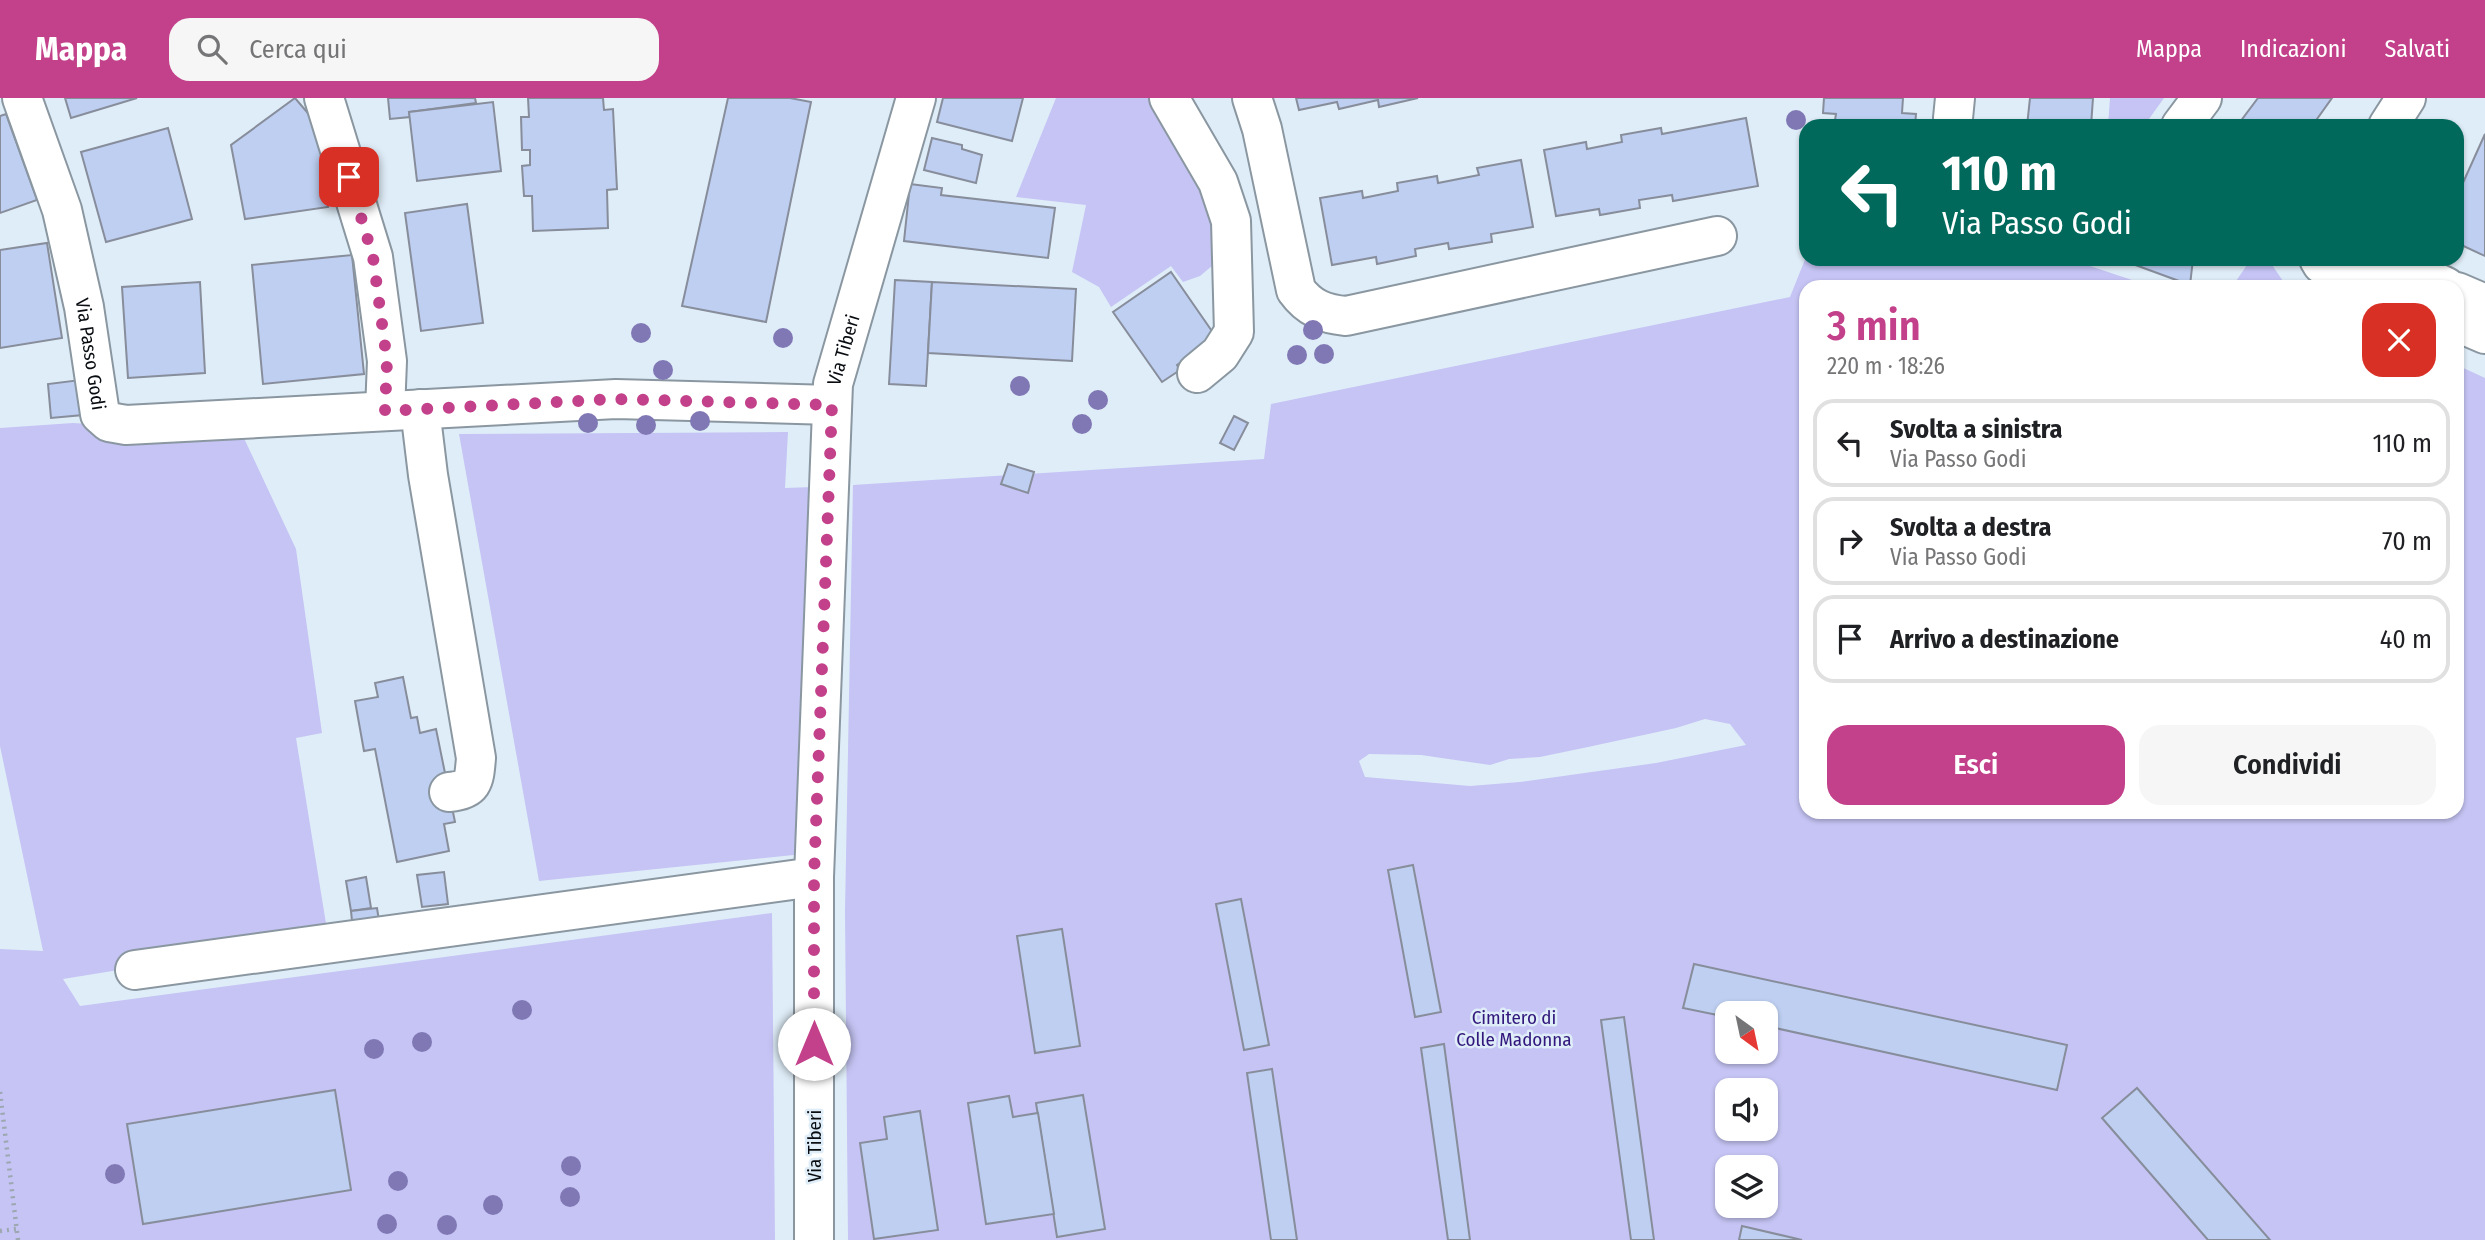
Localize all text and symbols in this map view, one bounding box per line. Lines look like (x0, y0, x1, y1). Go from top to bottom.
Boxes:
search box (169, 18, 659, 81)
text: Mappa (35, 29, 127, 69)
icon: search (193, 30, 231, 68)
text: Cerca qui (249, 34, 347, 65)
text: Mappa (2136, 35, 2202, 63)
text: Indicazioni (2240, 35, 2346, 63)
text: Salvati (2384, 35, 2450, 63)
text: 110 m (1942, 144, 2057, 203)
pin (319, 147, 379, 207)
icon: left (1827, 147, 1918, 238)
icon: arrive (330, 158, 368, 196)
text: Via Passo Godi (1942, 204, 2132, 242)
street label: Via Passo Godi (70, 296, 110, 412)
text: 3 min (1827, 301, 1921, 351)
button: close (2362, 303, 2436, 377)
street label: Via Tiberi (822, 312, 865, 388)
text: 220 m · 18:26 (1827, 352, 1945, 380)
text: Svolta a sinistra (1890, 414, 2062, 445)
icon: left (1831, 424, 1869, 462)
text: 110 m (2372, 428, 2432, 459)
text: Via Passo Godi (1890, 445, 2026, 473)
text: Svolta a destra (1890, 512, 2051, 543)
icon: right (1831, 522, 1869, 560)
text: 70 m (2382, 526, 2432, 557)
text: Via Passo Godi (1890, 543, 2026, 571)
icon: arrive (1831, 620, 1869, 658)
text: Arrivo a destinazione (1890, 624, 2119, 655)
text: 40 m (2380, 624, 2432, 655)
button: Esci (1827, 725, 2125, 805)
button: Condividi (2139, 725, 2436, 805)
north arrow (1715, 1001, 1778, 1064)
map controls (1715, 1001, 1778, 1218)
park label: Cimitero di Colle Madonna (1456, 1006, 1572, 1051)
position arrow (777, 1007, 851, 1081)
button: sound (1715, 1078, 1778, 1141)
street label: Via Tiberi (803, 1110, 826, 1182)
button: layers (1715, 1155, 1778, 1218)

